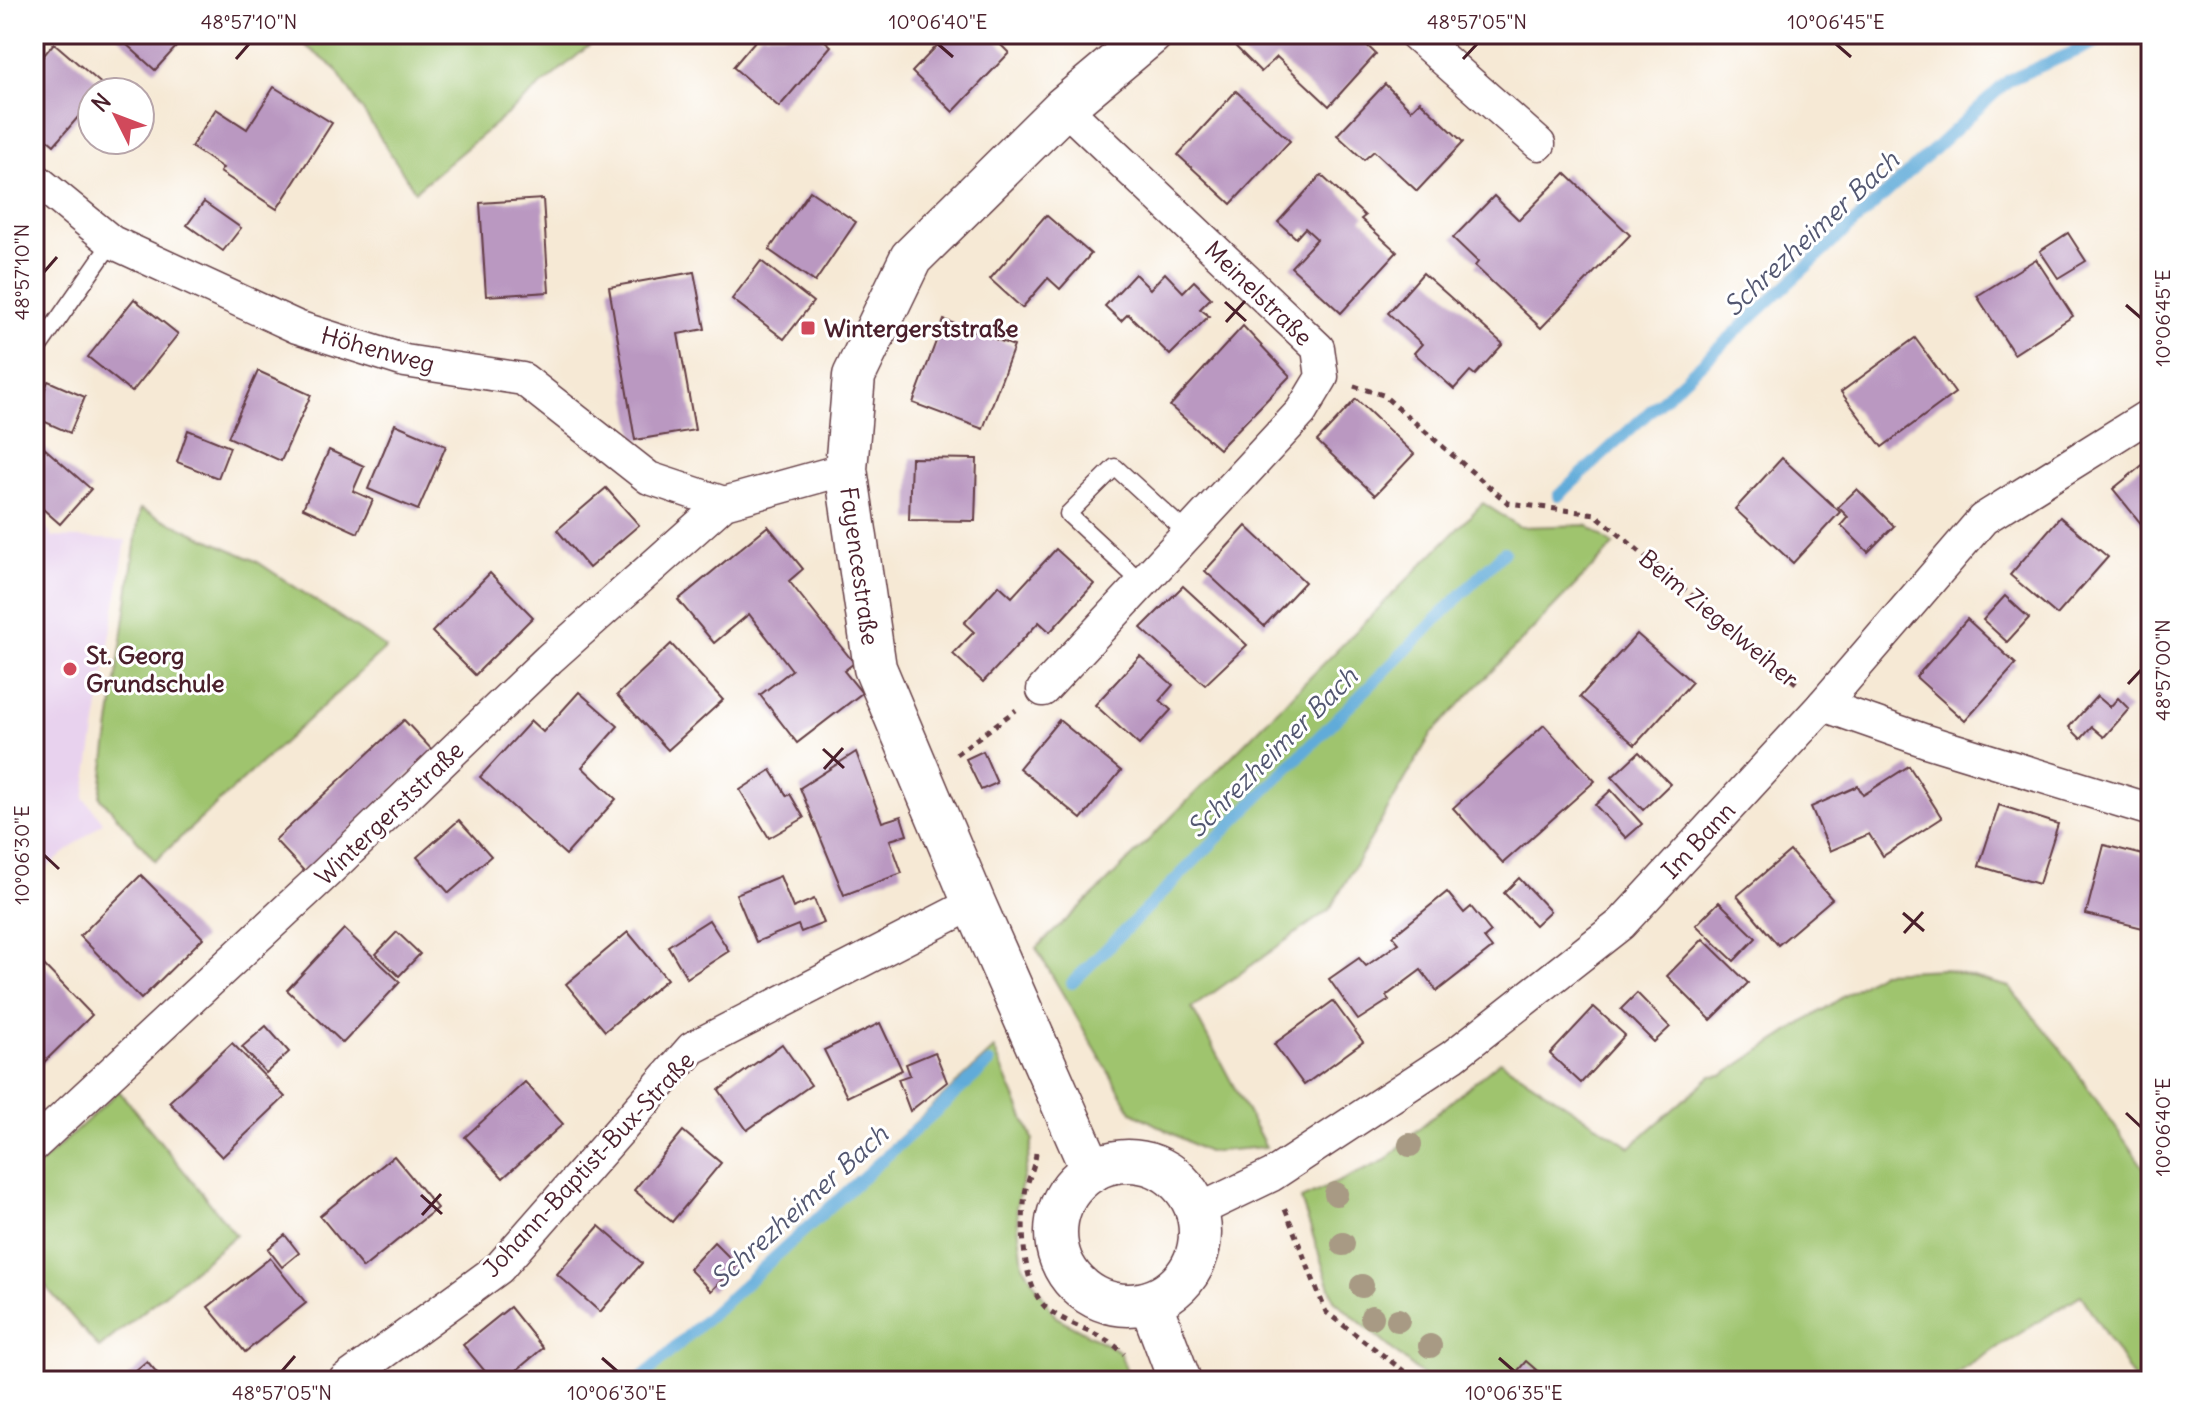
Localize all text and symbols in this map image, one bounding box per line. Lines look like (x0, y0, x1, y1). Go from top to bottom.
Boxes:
text: 48°57'10"N (201, 9, 297, 34)
text: 10°06'40"E (888, 9, 988, 34)
text: 48°57'05"N (1427, 9, 1527, 34)
text: 10°06'45"E (1787, 9, 1885, 34)
north arrow (76, 76, 156, 156)
text: N (86, 88, 117, 118)
water label: Schrezheimer Bach (1717, 143, 1906, 323)
text: 48°57'10"N (9, 224, 34, 320)
street label: Meinelstraße (1199, 234, 1319, 352)
text: 10°06'45"E (2150, 269, 2175, 367)
place label: Wintergerststraße (824, 313, 1019, 343)
street label: Höhenweg (318, 319, 438, 379)
marker: Wintergerststraße (799, 319, 817, 337)
street label: Fayencestraße (834, 485, 886, 647)
street label: Beim Ziegelweiher (1633, 543, 1805, 693)
text: 48°57'00"N (2150, 619, 2175, 721)
place label: St. Georg Grundschule (86, 640, 224, 698)
water label: Schrezheimer Bach (1180, 659, 1365, 844)
marker: St. Georg Grundschule (61, 660, 79, 678)
street label: Wintergerststraße (309, 735, 469, 891)
street label: Im Bann (1655, 795, 1741, 885)
text: 10°06'30"E (9, 805, 34, 905)
street label: Johann-Baptist-Bux-Straße (476, 1045, 700, 1283)
text: 10°06'40"E (2150, 1077, 2175, 1177)
water label: Schrezheimer Bach (703, 1117, 895, 1294)
text: 48°57'05"N (232, 1380, 332, 1405)
text: 10°06'30"E (567, 1380, 667, 1405)
text: 10°06'35"E (1465, 1380, 1563, 1405)

